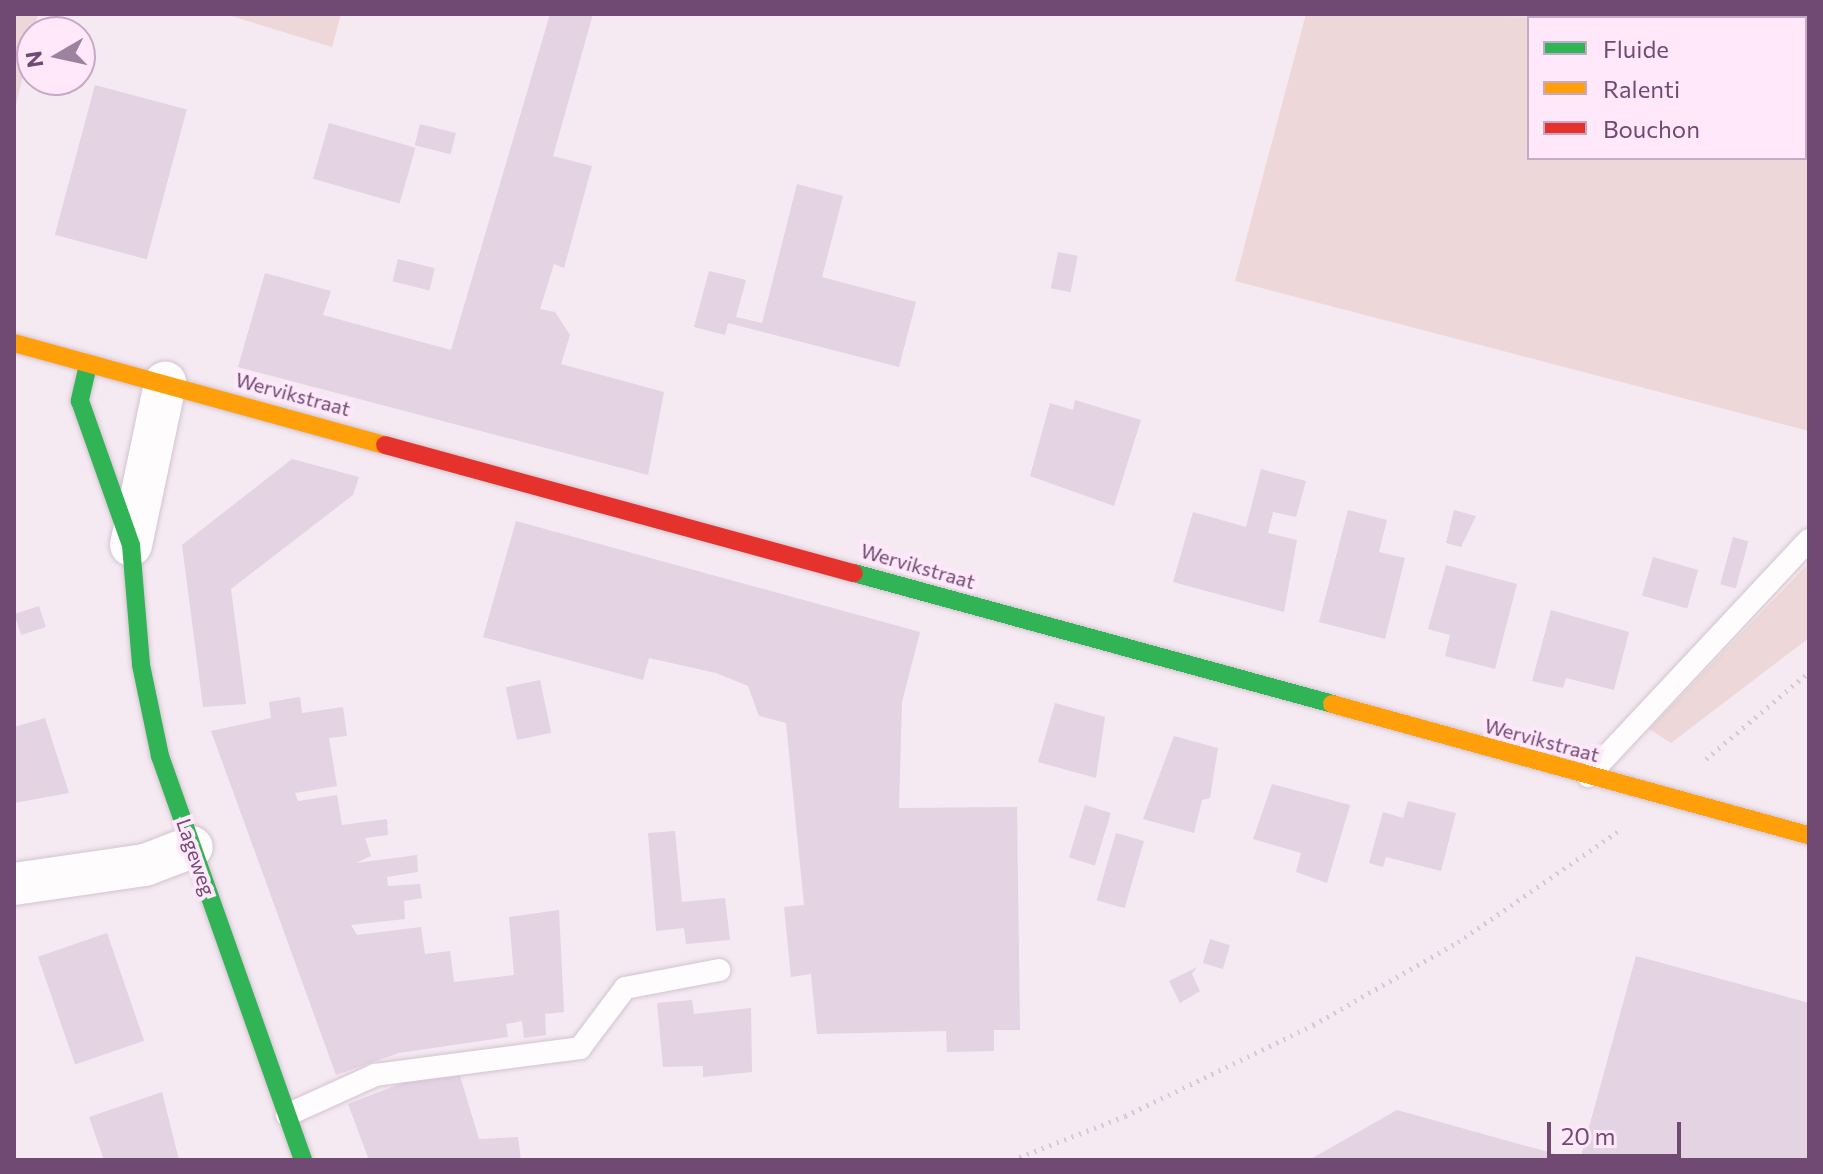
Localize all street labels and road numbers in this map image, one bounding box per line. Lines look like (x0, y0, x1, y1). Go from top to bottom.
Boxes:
street label: Wervikstraat (233, 367, 353, 421)
street label: Wervikstraat (858, 538, 978, 594)
street label: Wervikstraat (1482, 713, 1602, 767)
street label: Lageweg (172, 815, 220, 899)

